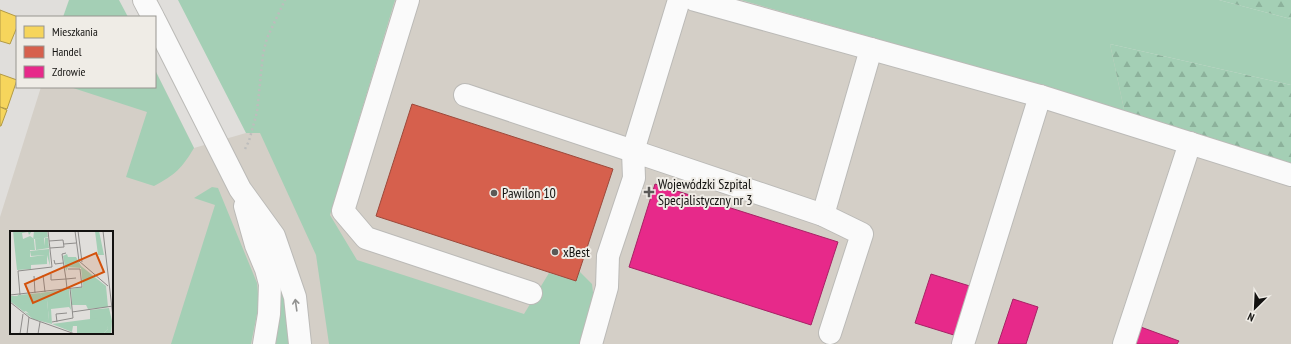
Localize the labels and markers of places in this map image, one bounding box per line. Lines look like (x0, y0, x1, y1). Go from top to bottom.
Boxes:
place label: Wojewódzki Szpital Specjalistyczny nr 3 (658, 175, 753, 209)
place label: Pawilon 10 (502, 184, 556, 202)
marker: Wojewódzki Szpital Specjalistyczny nr 3 (643, 186, 655, 198)
marker: Pawilon 10 (489, 188, 499, 198)
place label: xBest (563, 243, 590, 261)
marker: xBest (550, 247, 560, 257)

